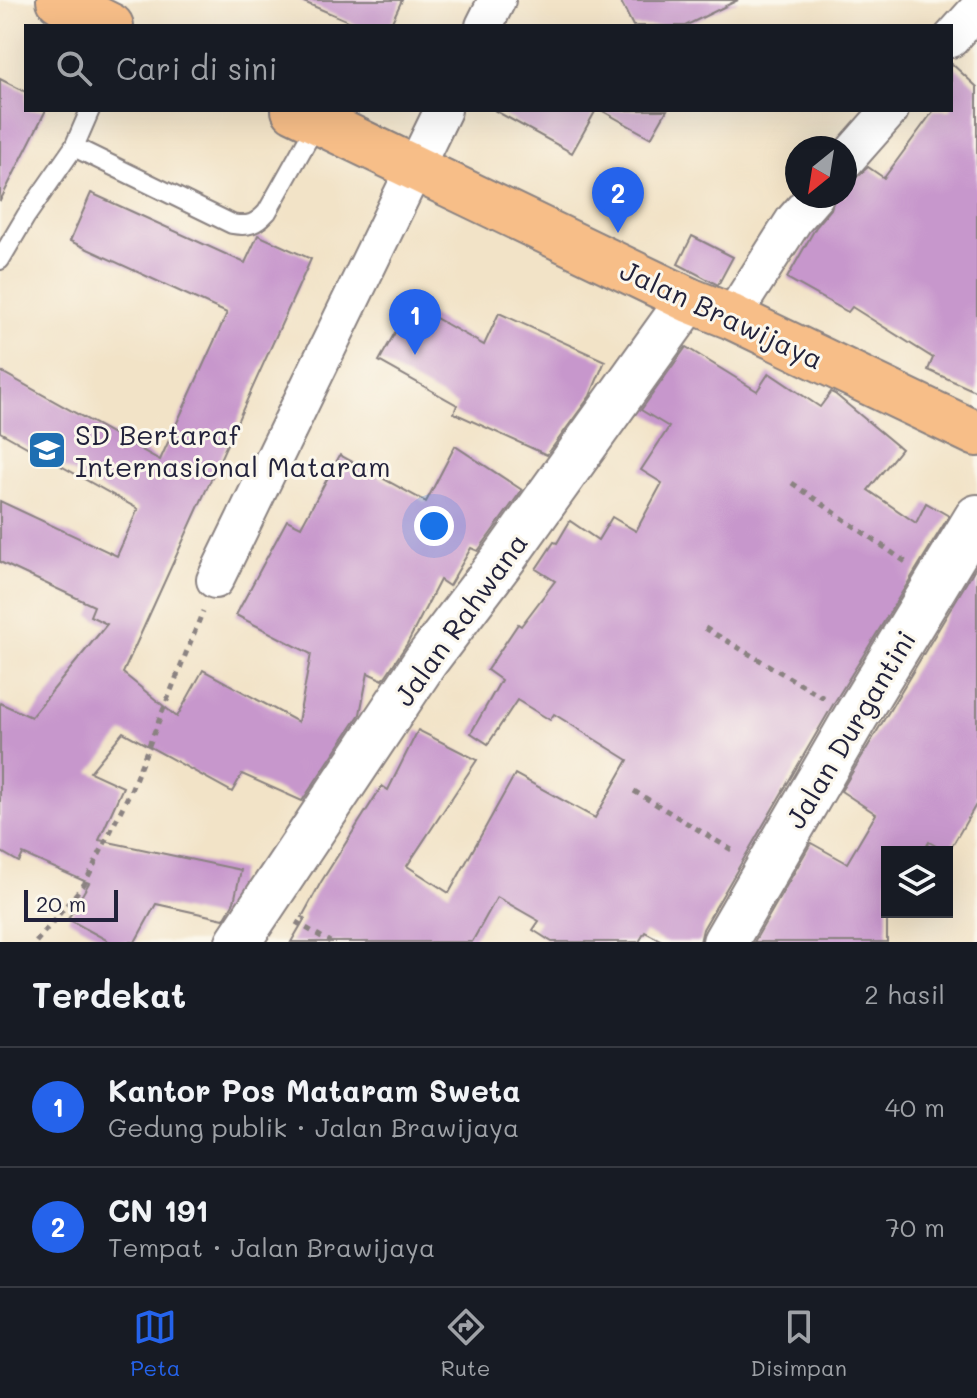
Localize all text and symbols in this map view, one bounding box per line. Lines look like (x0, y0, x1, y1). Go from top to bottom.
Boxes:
search box (24, 24, 953, 112)
icon: search (52, 46, 96, 90)
text: Cari di sini (116, 48, 277, 88)
north arrow (785, 136, 857, 208)
pin: 2 (592, 167, 644, 233)
street label: Jalan Brawijaya (615, 251, 829, 377)
pin: 1 (389, 289, 441, 355)
place label: SD Bertaraf Internasional Mataram (75, 416, 391, 484)
school or university icon: SD Bertaraf Internasional Mataram (26, 429, 68, 471)
your location (414, 506, 454, 546)
street label: Jalan Rahwana (385, 525, 535, 713)
street label: Jalan Durgantini (777, 623, 923, 835)
map controls (881, 846, 953, 918)
button: layers (881, 846, 953, 918)
scale bar (24, 886, 118, 922)
text: 20 m (36, 889, 86, 918)
text: Terdekat (32, 972, 186, 1017)
text: 2 hasil (864, 977, 945, 1011)
text: Kantor Pos Mataram Sweta (108, 1070, 521, 1110)
text: 1 (52, 1090, 64, 1124)
text: 40 m (885, 1090, 945, 1124)
text: Gedung publik · Jalan Brawijaya (108, 1110, 519, 1144)
text: CN 191 (108, 1190, 208, 1230)
text: 2 (51, 1210, 65, 1244)
text: 70 m (885, 1210, 945, 1244)
text: Tempat · Jalan Brawijaya (108, 1230, 435, 1264)
tab: Peta (130, 1305, 181, 1382)
tab: Rute (441, 1305, 490, 1382)
tab: Disimpan (751, 1305, 847, 1382)

